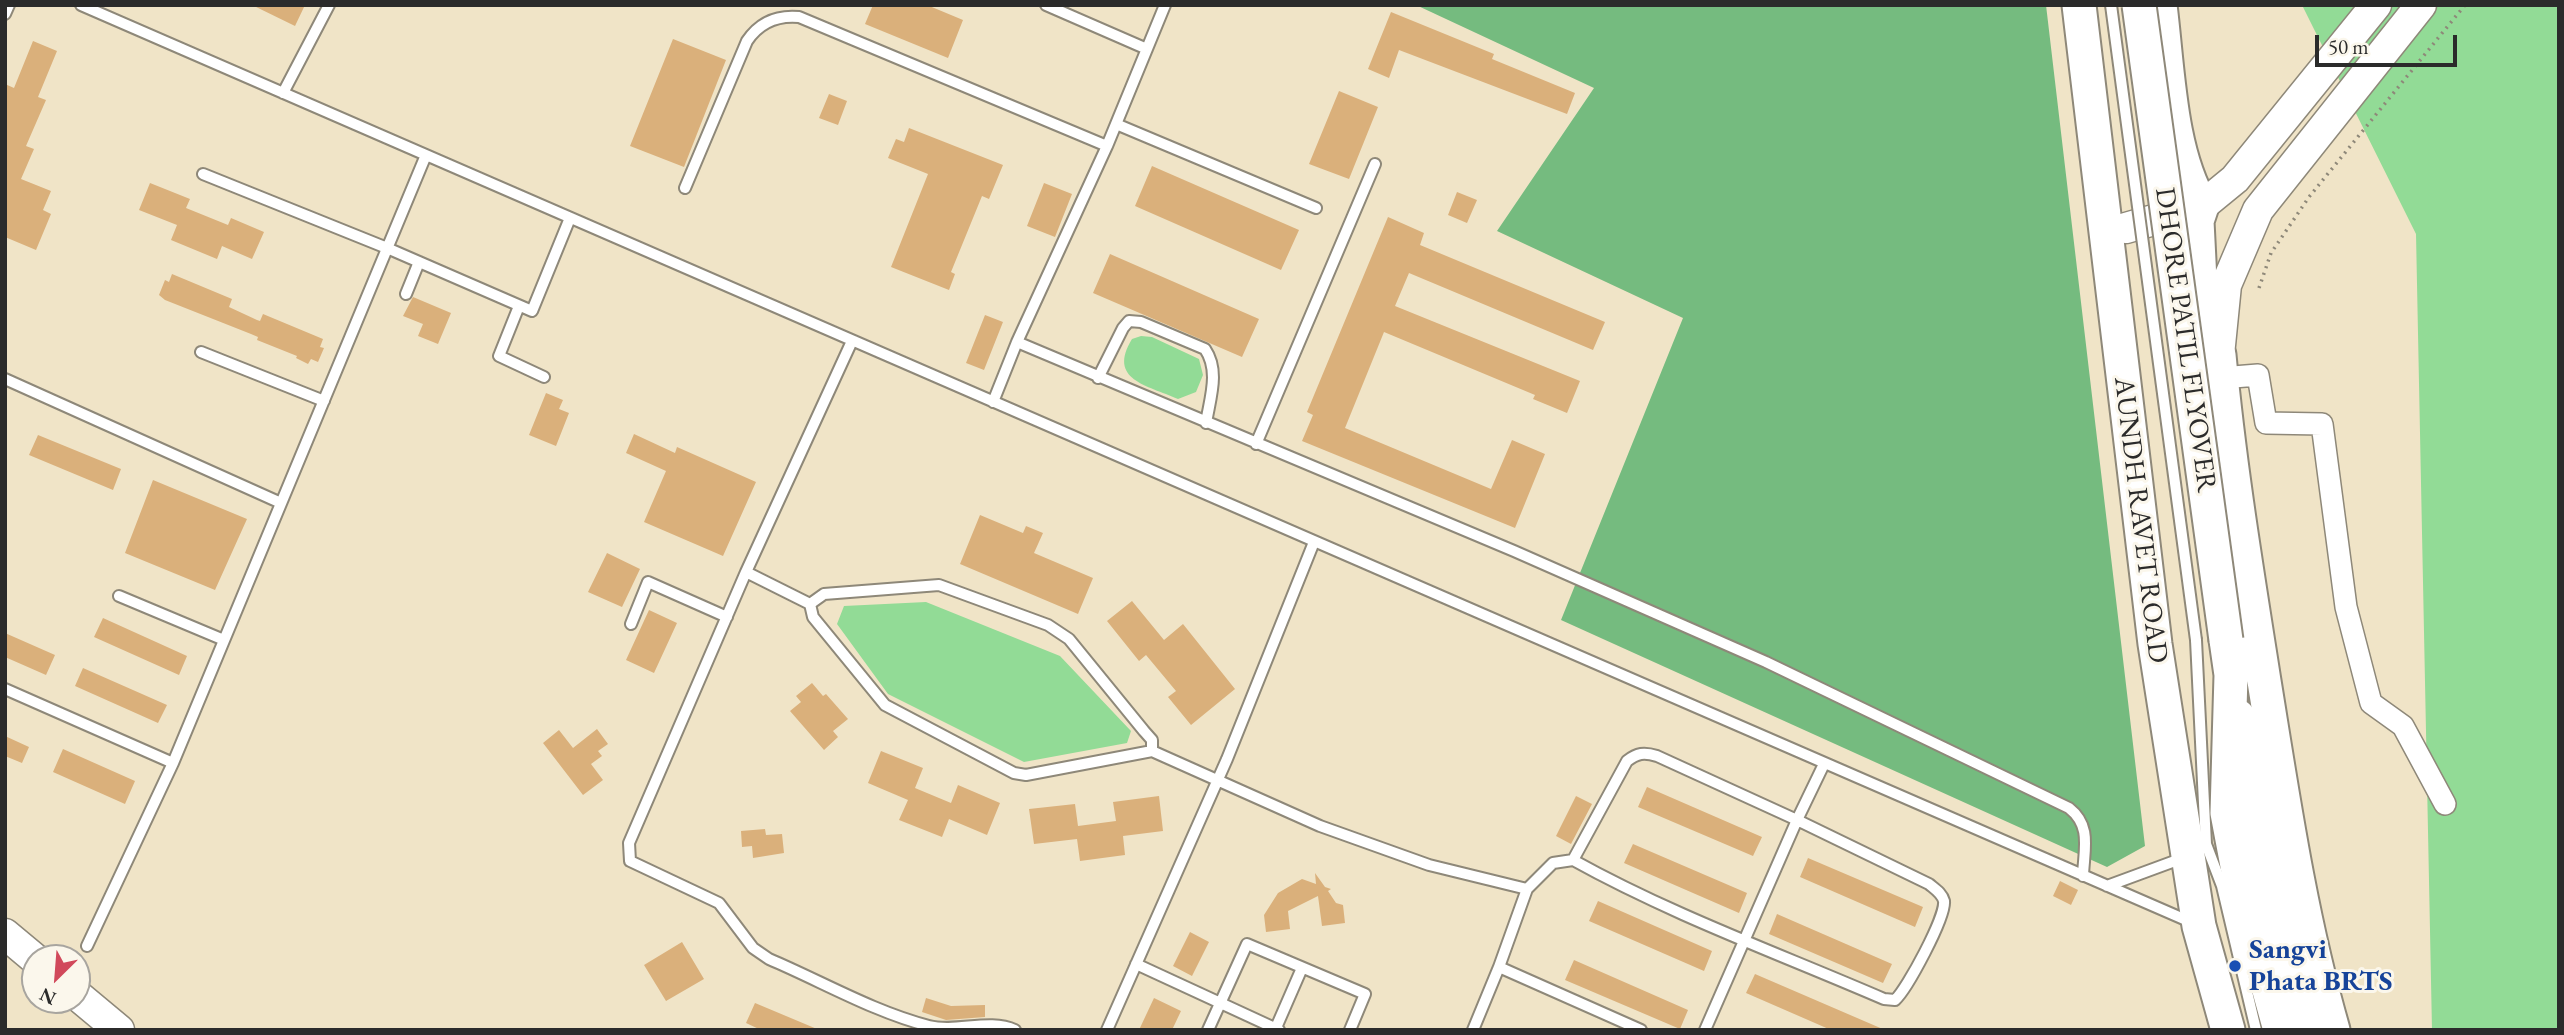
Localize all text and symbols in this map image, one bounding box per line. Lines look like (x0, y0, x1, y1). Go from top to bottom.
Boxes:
scale bar (2319, 21, 2461, 65)
text: 50 m (2328, 33, 2369, 60)
street label: DHORE PATIL FLYOVER (2147, 185, 2223, 495)
street label: AUNDH RAVET ROAD (2106, 375, 2174, 665)
place label: Sangvi Phata BRTS (2249, 933, 2393, 999)
north arrow (21, 944, 91, 1014)
marker: Sangvi Phata BRTS (2227, 958, 2243, 974)
text: N (36, 982, 60, 1011)

